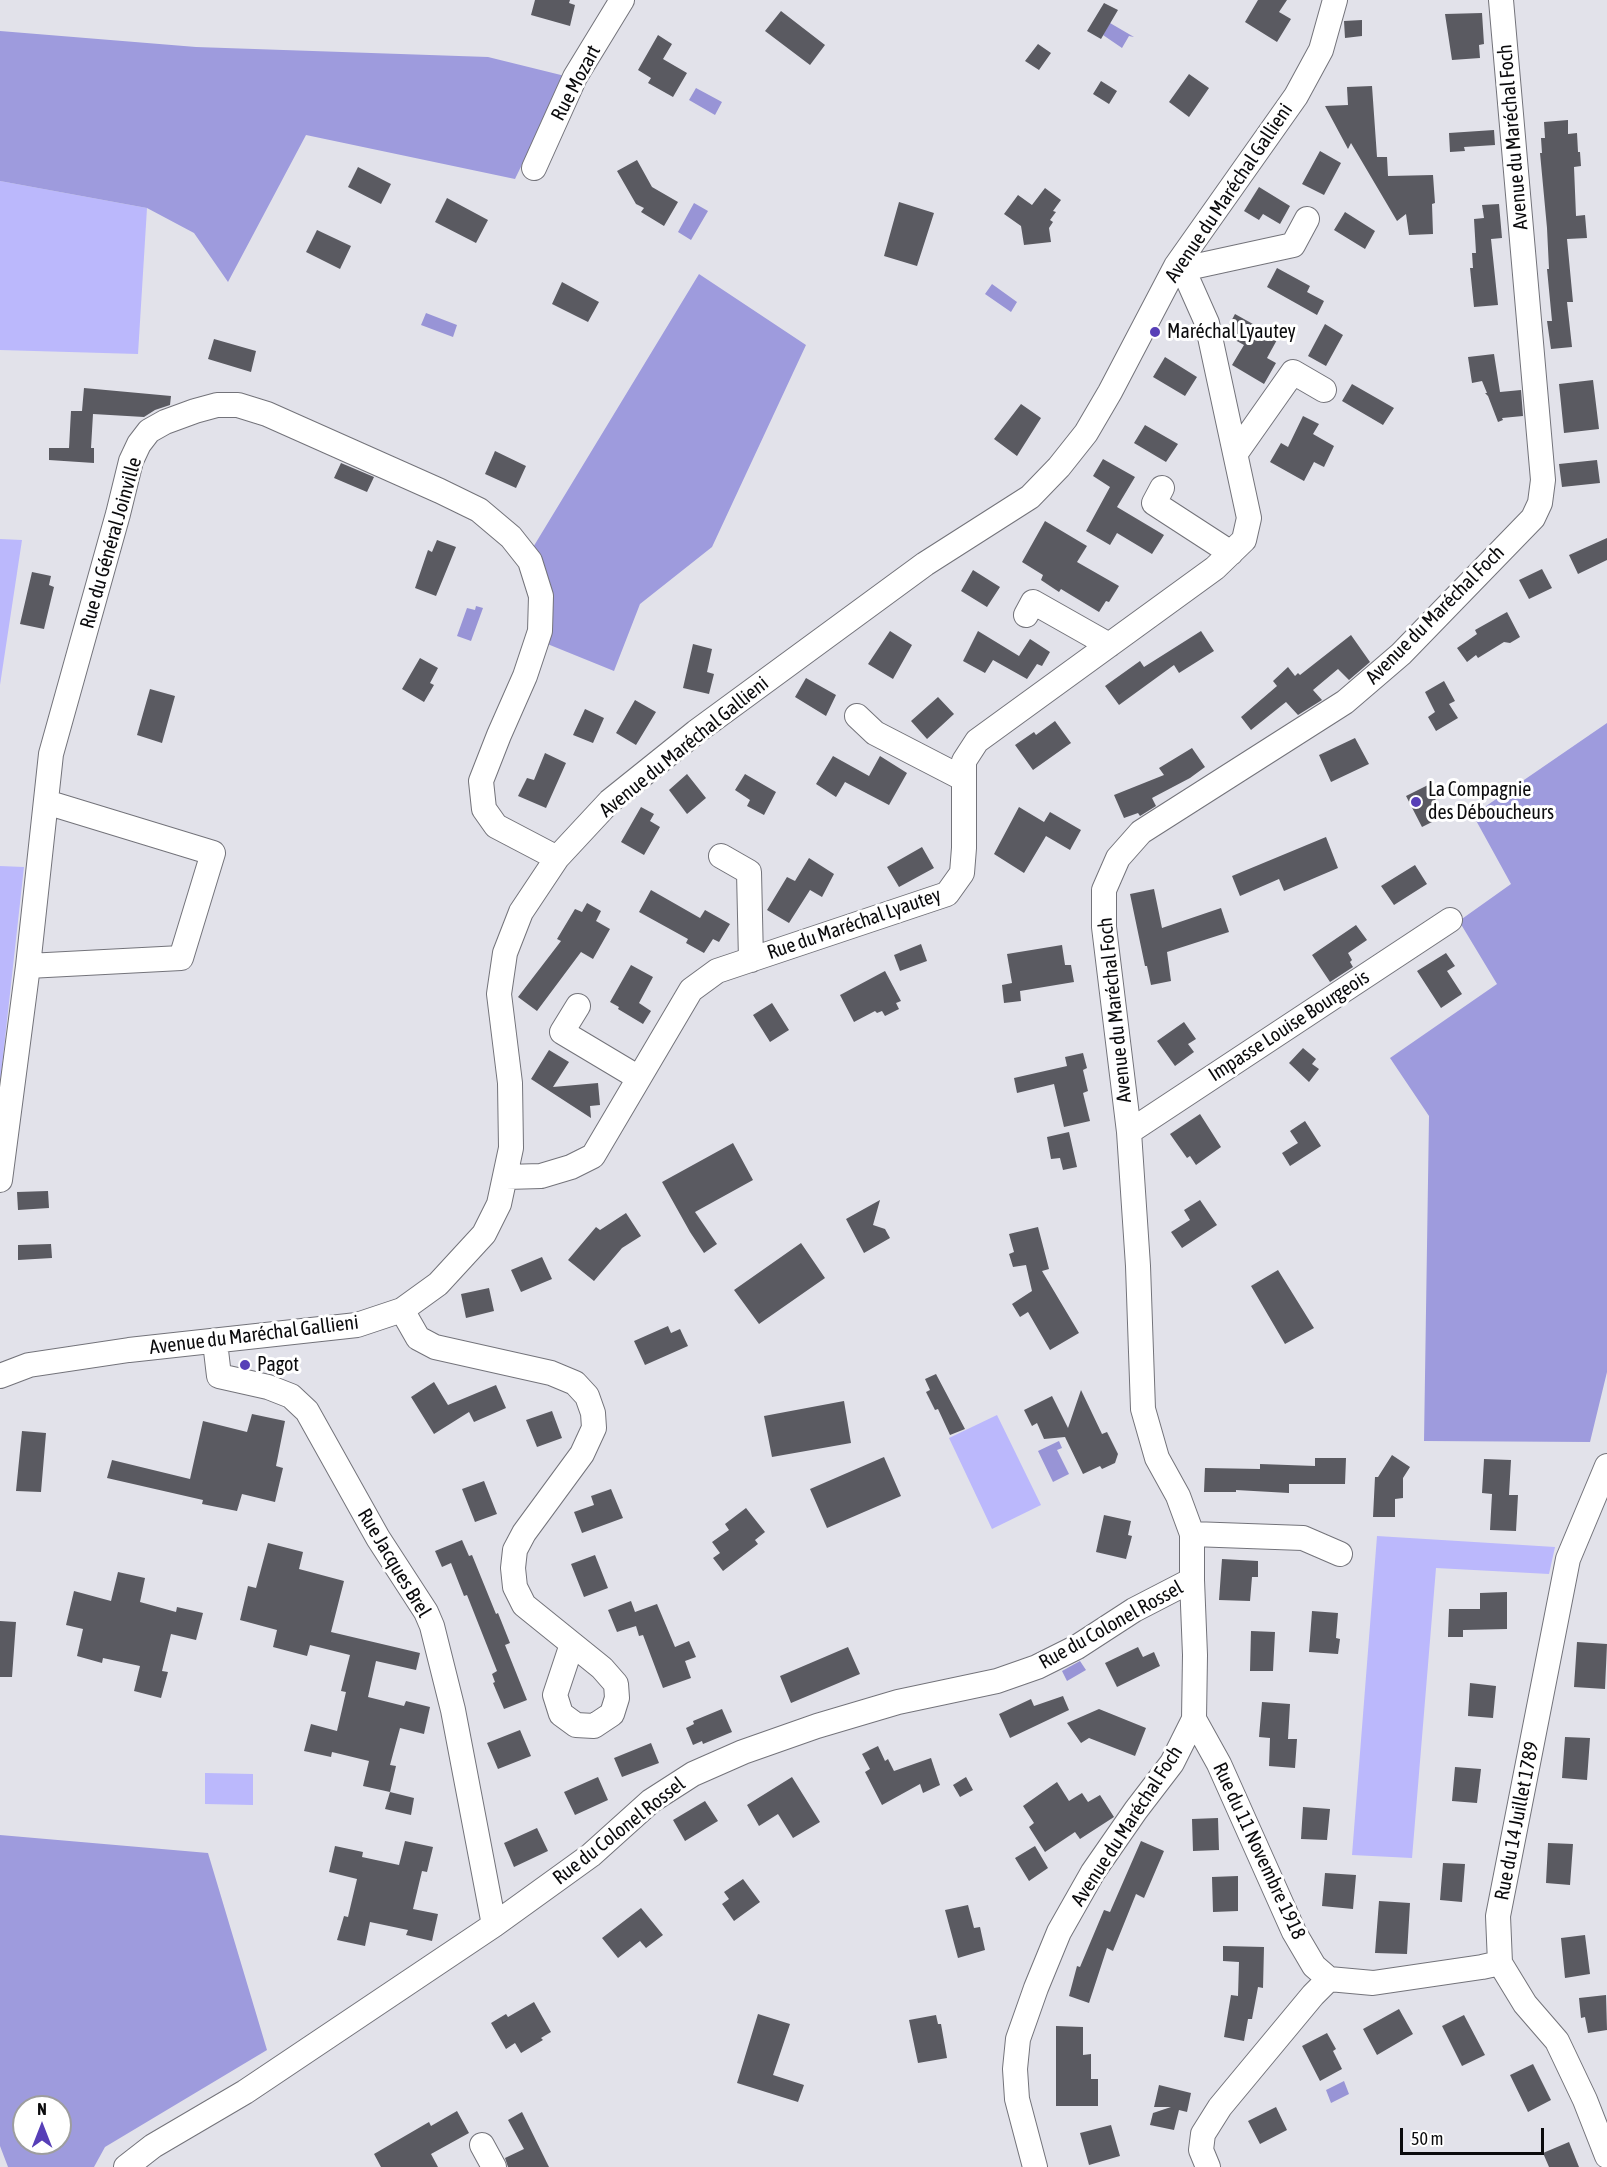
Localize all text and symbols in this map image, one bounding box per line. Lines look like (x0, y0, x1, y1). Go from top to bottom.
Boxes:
street label: Rue Mozart (546, 41, 606, 125)
street label: Avenue du Maréchal Foch (1493, 43, 1533, 231)
street label: Avenue du Maréchal Gallieni (1160, 99, 1298, 287)
place label: Maréchal Lyautey (1167, 320, 1296, 344)
marker: Maréchal Lyautey (1148, 325, 1162, 339)
street label: Rue du Général Joinville (75, 455, 147, 631)
street label: Avenue du Maréchal Foch (1361, 541, 1509, 689)
street label: Avenue du Maréchal Gallieni (595, 671, 773, 823)
place label: La Compagnie des Déboucheurs (1428, 778, 1554, 825)
marker: La Compagnie des Déboucheurs (1409, 795, 1423, 809)
street label: Rue du Maréchal Lyautey (764, 883, 944, 965)
street label: Avenue du Maréchal Foch (1093, 916, 1137, 1104)
street label: Impasse Louise Bourgeois (1204, 965, 1374, 1087)
street label: Avenue du Maréchal Gallieni (148, 1310, 360, 1360)
place label: Pagot (257, 1353, 299, 1377)
marker: Pagot (238, 1358, 252, 1372)
street label: Rue Jacques Brel (352, 1504, 436, 1622)
street label: Rue du Colonel Rossel (1035, 1575, 1187, 1675)
street label: Rue du 14 Juillet 1789 (1490, 1740, 1544, 1902)
street label: Avenue du Maréchal Foch (1066, 1741, 1188, 1911)
street label: Rue du 11 Novembre 1918 (1208, 1759, 1310, 1943)
street label: Rue du Colonel Rossel (548, 1772, 690, 1890)
north arrow (12, 2095, 72, 2155)
text: N (37, 2100, 47, 2118)
scale bar (1403, 2116, 1547, 2154)
text: 50 m (1411, 2128, 1443, 2149)

